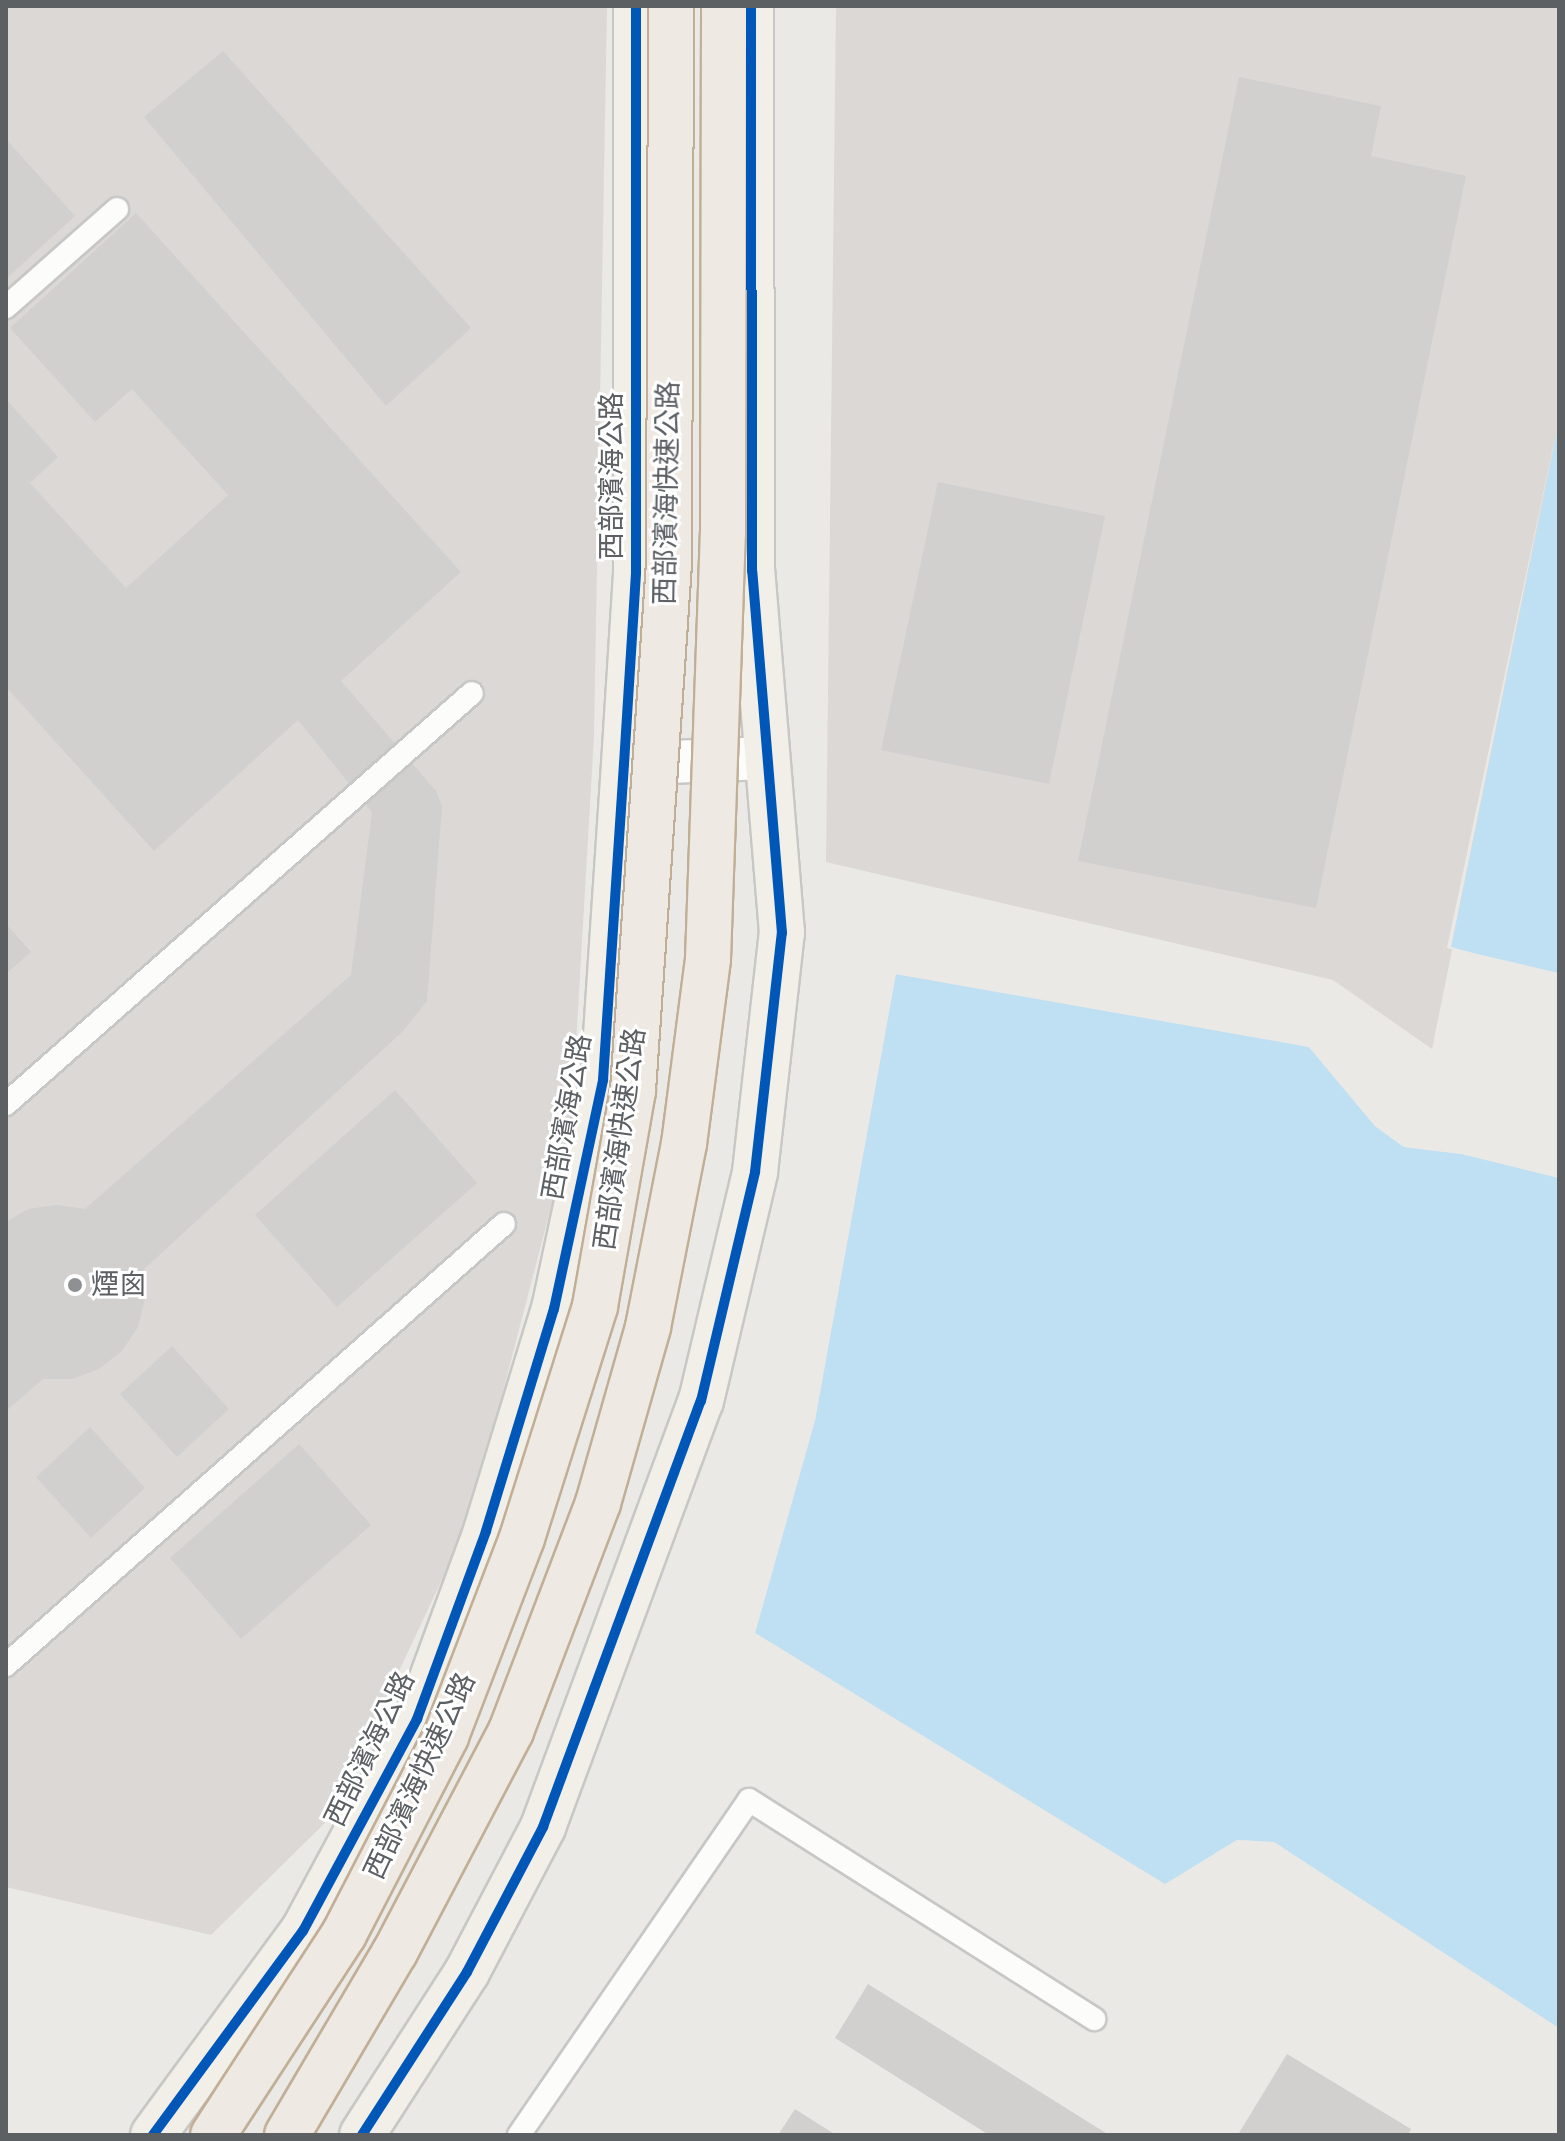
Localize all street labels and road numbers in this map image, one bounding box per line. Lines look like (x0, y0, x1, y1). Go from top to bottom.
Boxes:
street label: 西部濱海快速公路 (648, 381, 686, 605)
street label: 西部濱海公路 (595, 392, 629, 560)
street label: 西部濱海快速公路 (588, 1026, 652, 1252)
street label: 西部濱海公路 (536, 1031, 598, 1203)
street label: 西部濱海公路 (318, 1666, 422, 1832)
street label: 西部濱海快速公路 (357, 1667, 483, 1885)

